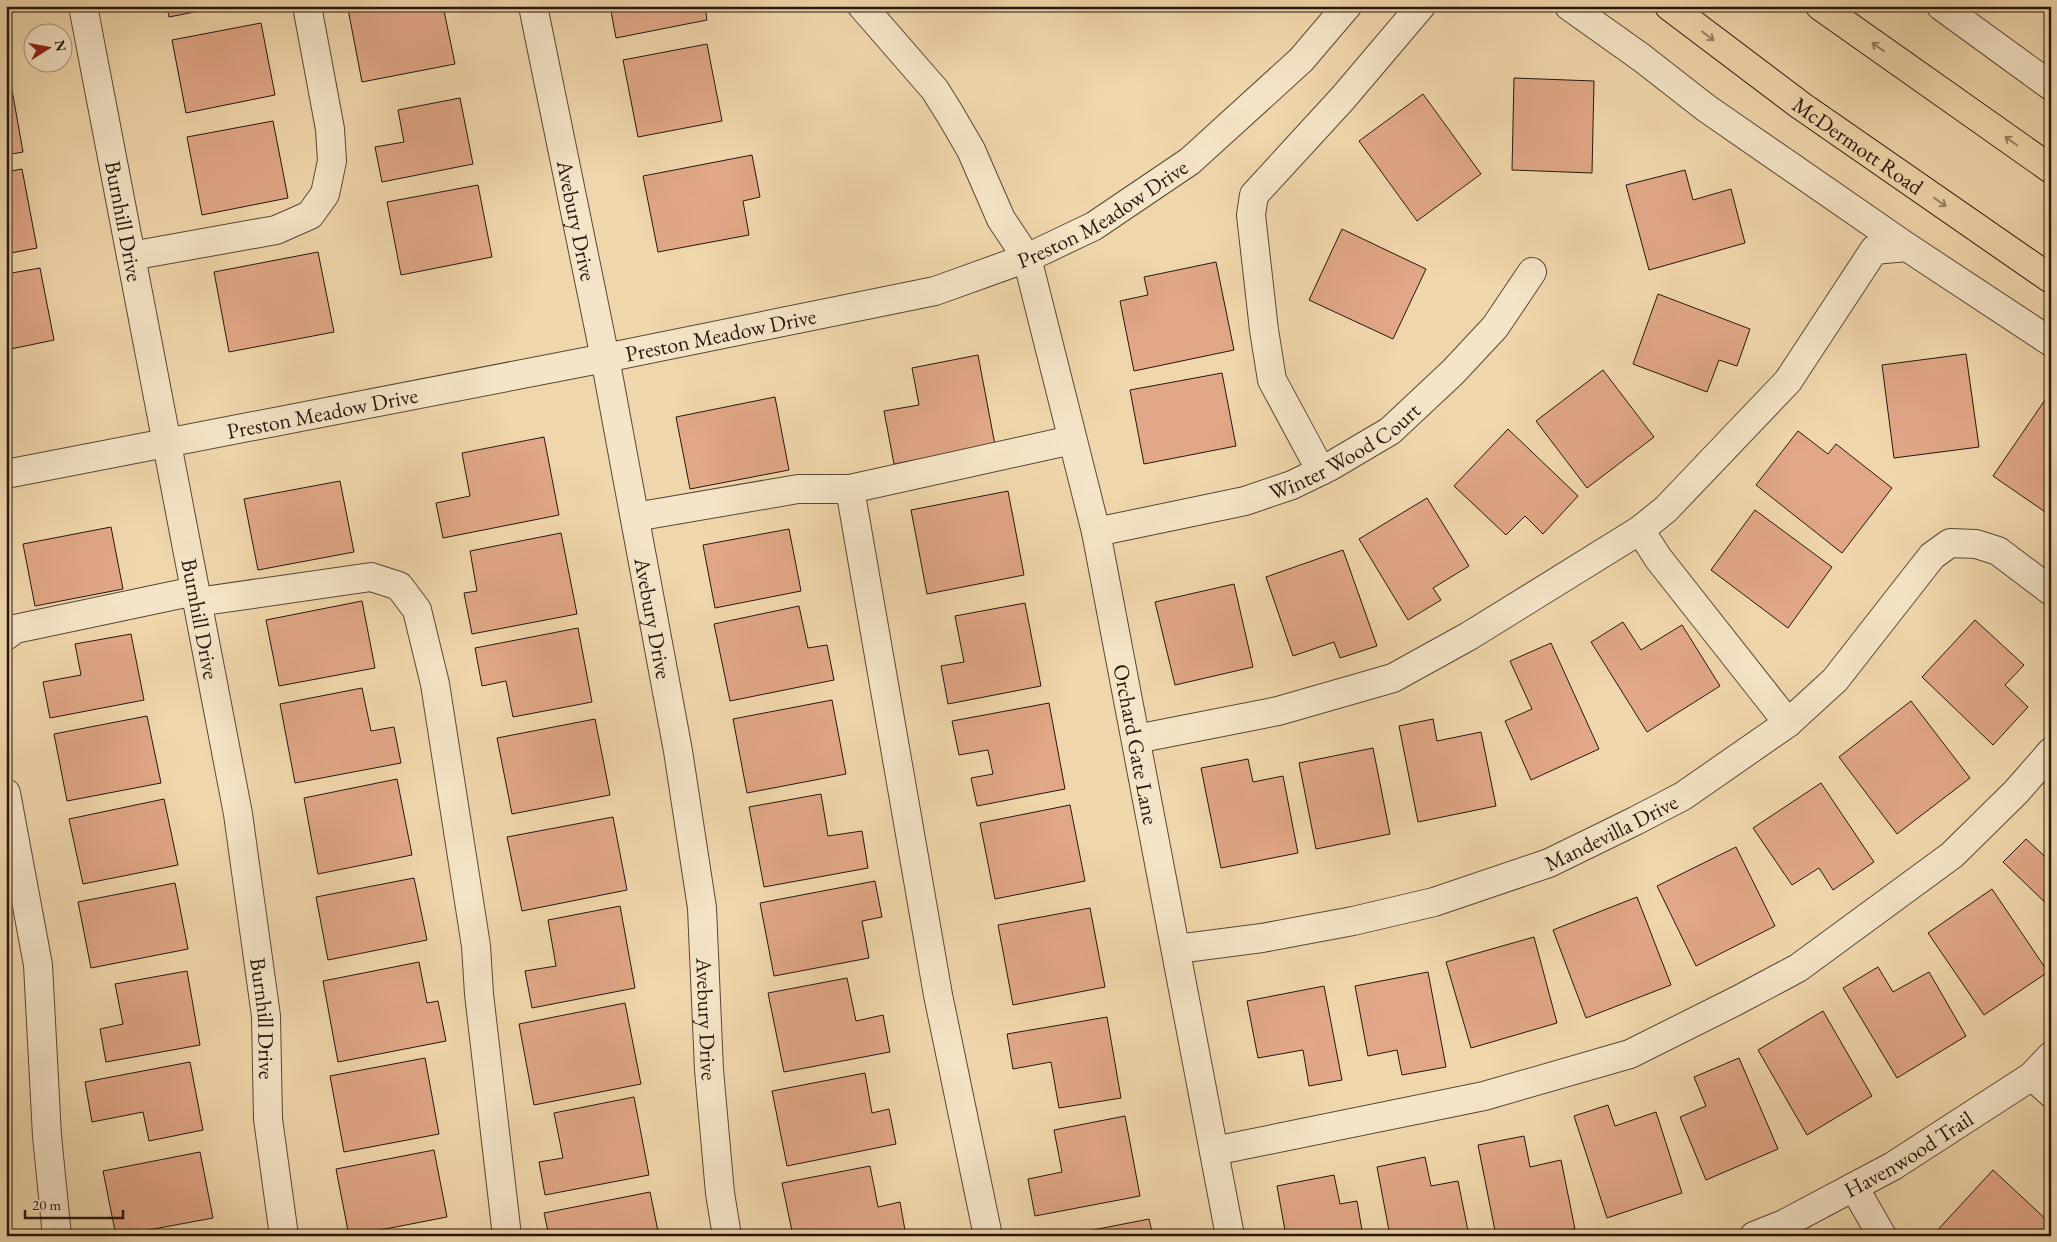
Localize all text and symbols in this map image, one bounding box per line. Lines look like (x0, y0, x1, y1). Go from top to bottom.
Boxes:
north arrow (22, 22, 72, 72)
one-way arrow (1701, 30, 1714, 41)
text: N (51, 38, 71, 53)
one-way arrow (1871, 42, 1885, 52)
street label: McDermott Road (1787, 90, 1930, 202)
one-way arrow (2004, 136, 2018, 146)
street label: Preston Meadow Drive (1013, 152, 1194, 275)
street label: Avebury Drive (550, 157, 603, 284)
street label: Burnhill Drive (98, 158, 150, 284)
one-way arrow (1933, 197, 1947, 207)
street label: Preston Meadow Drive (623, 301, 819, 369)
street label: Preston Meadow Drive (224, 381, 421, 446)
street label: Winter Wood Court (1265, 396, 1427, 507)
street label: Avebury Drive (627, 554, 678, 682)
street label: Burnhill Drive (174, 556, 226, 682)
street label: Orchard Gate Lane (1106, 662, 1165, 827)
street label: Mandevilla Drive (1540, 787, 1683, 878)
street label: Burnhill Drive (243, 956, 281, 1080)
street label: Avebury Drive (689, 956, 724, 1082)
street label: Havenwood Trail (1839, 1104, 1979, 1205)
scale bar (25, 1187, 122, 1219)
text: 20 m (32, 1195, 61, 1214)

